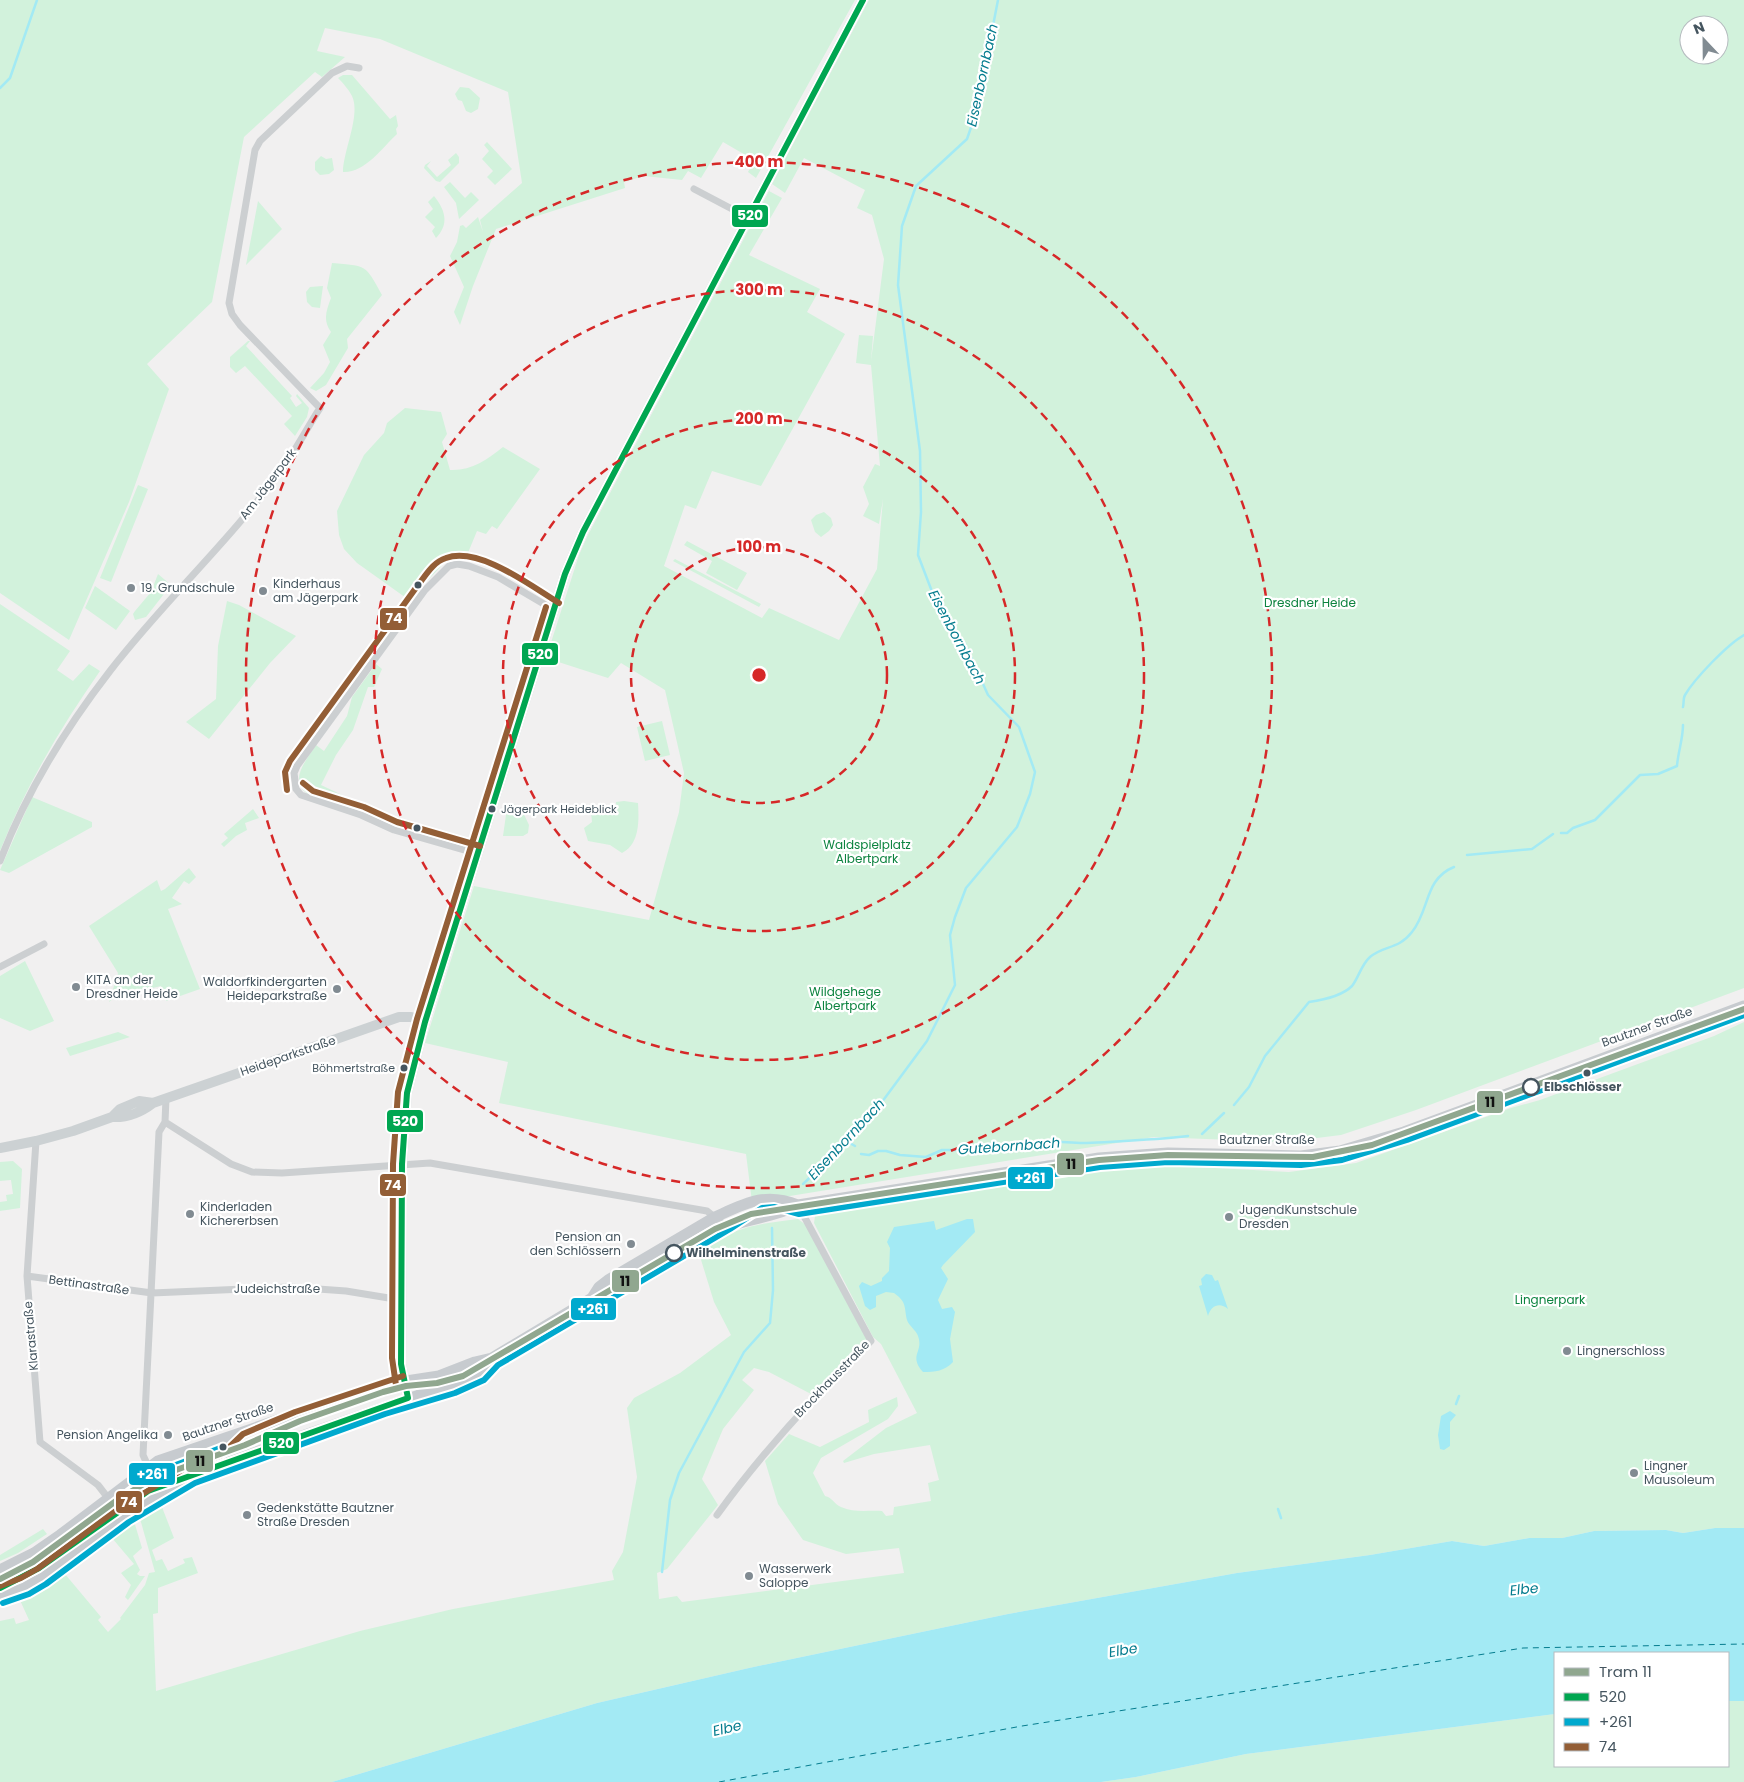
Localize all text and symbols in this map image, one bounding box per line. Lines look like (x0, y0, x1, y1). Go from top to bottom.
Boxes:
north arrow (1679, 15, 1729, 65)
text: N (1691, 17, 1708, 39)
water label: Eisenbornbach (961, 22, 1003, 128)
text: 400 m (735, 151, 784, 172)
line badge: 520 (731, 204, 769, 228)
text: 520 (737, 205, 763, 225)
text: 300 m (735, 279, 783, 300)
text: 200 m (735, 408, 783, 429)
street label: Am Jägerpark (235, 444, 300, 523)
text: 100 m (737, 536, 781, 557)
place label: Kinderhaus am Jägerpark (273, 575, 359, 606)
place label: 19. Grundschule (141, 579, 235, 596)
unlabelled marker (413, 580, 423, 590)
marker: 19. Grundschule (125, 582, 137, 594)
marker: Kinderhaus am Jägerpark (257, 585, 269, 597)
water label: Eisenbornbach (924, 586, 990, 688)
park label: Dresdner Heide (1264, 594, 1356, 611)
line badge: 74 (379, 607, 408, 631)
text: 74 (386, 608, 402, 628)
line badge: 520 (521, 642, 559, 666)
text: 520 (527, 644, 553, 664)
centre of rings (750, 666, 768, 684)
place label: Jägerpark Heideblick (501, 801, 617, 817)
marker: Jägerpark Heideblick (487, 804, 497, 814)
unlabelled marker (412, 823, 422, 833)
park label: Waldspielplatz Albertpark (823, 836, 911, 867)
place label: KITA an der Dresdner Heide (86, 971, 178, 1002)
place label: Waldorfkindergarten Heideparkstraße (203, 973, 327, 1004)
marker: KITA an der Dresdner Heide (70, 981, 82, 993)
marker: Waldorfkindergarten Heideparkstraße (331, 983, 343, 995)
park label: Wildgehege Albertpark (809, 983, 881, 1014)
street label: Bautzner Straße (1599, 1002, 1695, 1051)
street label: Heideparkstraße (238, 1031, 338, 1080)
place label: Böhmertstraße (312, 1060, 395, 1076)
marker: Böhmertstraße (399, 1063, 409, 1073)
unlabelled marker (1582, 1068, 1592, 1078)
marker: Elbschlösser (1522, 1078, 1540, 1096)
place label: Elbschlösser (1544, 1078, 1621, 1095)
line badge: 11 (1476, 1090, 1504, 1114)
text: 11 (1485, 1092, 1495, 1112)
water label: Eisenbornbach (803, 1094, 889, 1184)
line badge: 520 (386, 1109, 424, 1133)
text: 520 (392, 1111, 418, 1131)
street label: Bautzner Straße (1219, 1131, 1315, 1148)
water label: Gutebornbach (957, 1132, 1061, 1160)
line badge: 11 (1056, 1152, 1085, 1176)
text: 11 (1066, 1154, 1076, 1174)
line badge: +261 (1007, 1166, 1054, 1190)
text: +261 (1015, 1168, 1045, 1188)
line badge: 74 (379, 1173, 407, 1197)
text: 74 (385, 1175, 401, 1195)
place label: Kinderladen Kichererbsen (200, 1198, 278, 1229)
place label: JugendKunstschule Dresden (1239, 1201, 1357, 1232)
marker: Kinderladen Kichererbsen (184, 1208, 196, 1220)
marker: JugendKunstschule Dresden (1223, 1211, 1235, 1223)
place label: Pension an den Schlössern (530, 1228, 621, 1259)
marker: Pension an den Schlössern (625, 1238, 637, 1250)
marker: Wilhelminenstraße (665, 1244, 683, 1262)
place label: Wilhelminenstraße (686, 1244, 807, 1261)
line badge: 11 (611, 1269, 640, 1293)
street label: Bettinastraße (48, 1270, 130, 1299)
text: 11 (620, 1271, 630, 1291)
street label: Judeichstraße (234, 1280, 320, 1297)
park label: Lingnerpark (1515, 1291, 1586, 1308)
line badge: +261 (570, 1297, 617, 1321)
text: +261 (578, 1299, 608, 1319)
street label: Klarastraße (19, 1301, 42, 1371)
street label: Brockhausstraße (790, 1336, 873, 1421)
place label: Lingnerschloss (1577, 1342, 1665, 1359)
marker: Lingnerschloss (1561, 1345, 1573, 1357)
street label: Bautzner Straße (180, 1398, 276, 1445)
place label: Pension Angelika (57, 1426, 158, 1443)
marker: Pension Angelika (162, 1429, 174, 1441)
line badge: 520 (262, 1431, 300, 1455)
text: 520 (268, 1433, 294, 1453)
unlabelled marker (218, 1442, 228, 1452)
line badge: 11 (185, 1449, 214, 1473)
text: 11 (195, 1451, 205, 1471)
place label: Lingner Mausoleum (1644, 1457, 1715, 1488)
line badge: +261 (128, 1462, 176, 1486)
text: +261 (137, 1464, 167, 1484)
marker: Lingner Mausoleum (1628, 1467, 1640, 1479)
line badge: 74 (115, 1490, 143, 1514)
text: 74 (121, 1492, 137, 1512)
place label: Gedenkstätte Bautzner Straße Dresden (257, 1499, 394, 1530)
marker: Gedenkstätte Bautzner Straße Dresden (241, 1509, 253, 1521)
place label: Wasserwerk Saloppe (759, 1560, 832, 1591)
marker: Wasserwerk Saloppe (743, 1570, 755, 1582)
water label: Elbe (1509, 1578, 1540, 1600)
water label: Elbe (1107, 1638, 1139, 1662)
legend (1554, 1652, 1729, 1767)
text: Tram 11 (1599, 1661, 1652, 1682)
text: 520 (1599, 1686, 1626, 1707)
text: +261 (1599, 1711, 1632, 1732)
water label: Elbe (711, 1715, 744, 1741)
text: 74 (1599, 1736, 1617, 1757)

